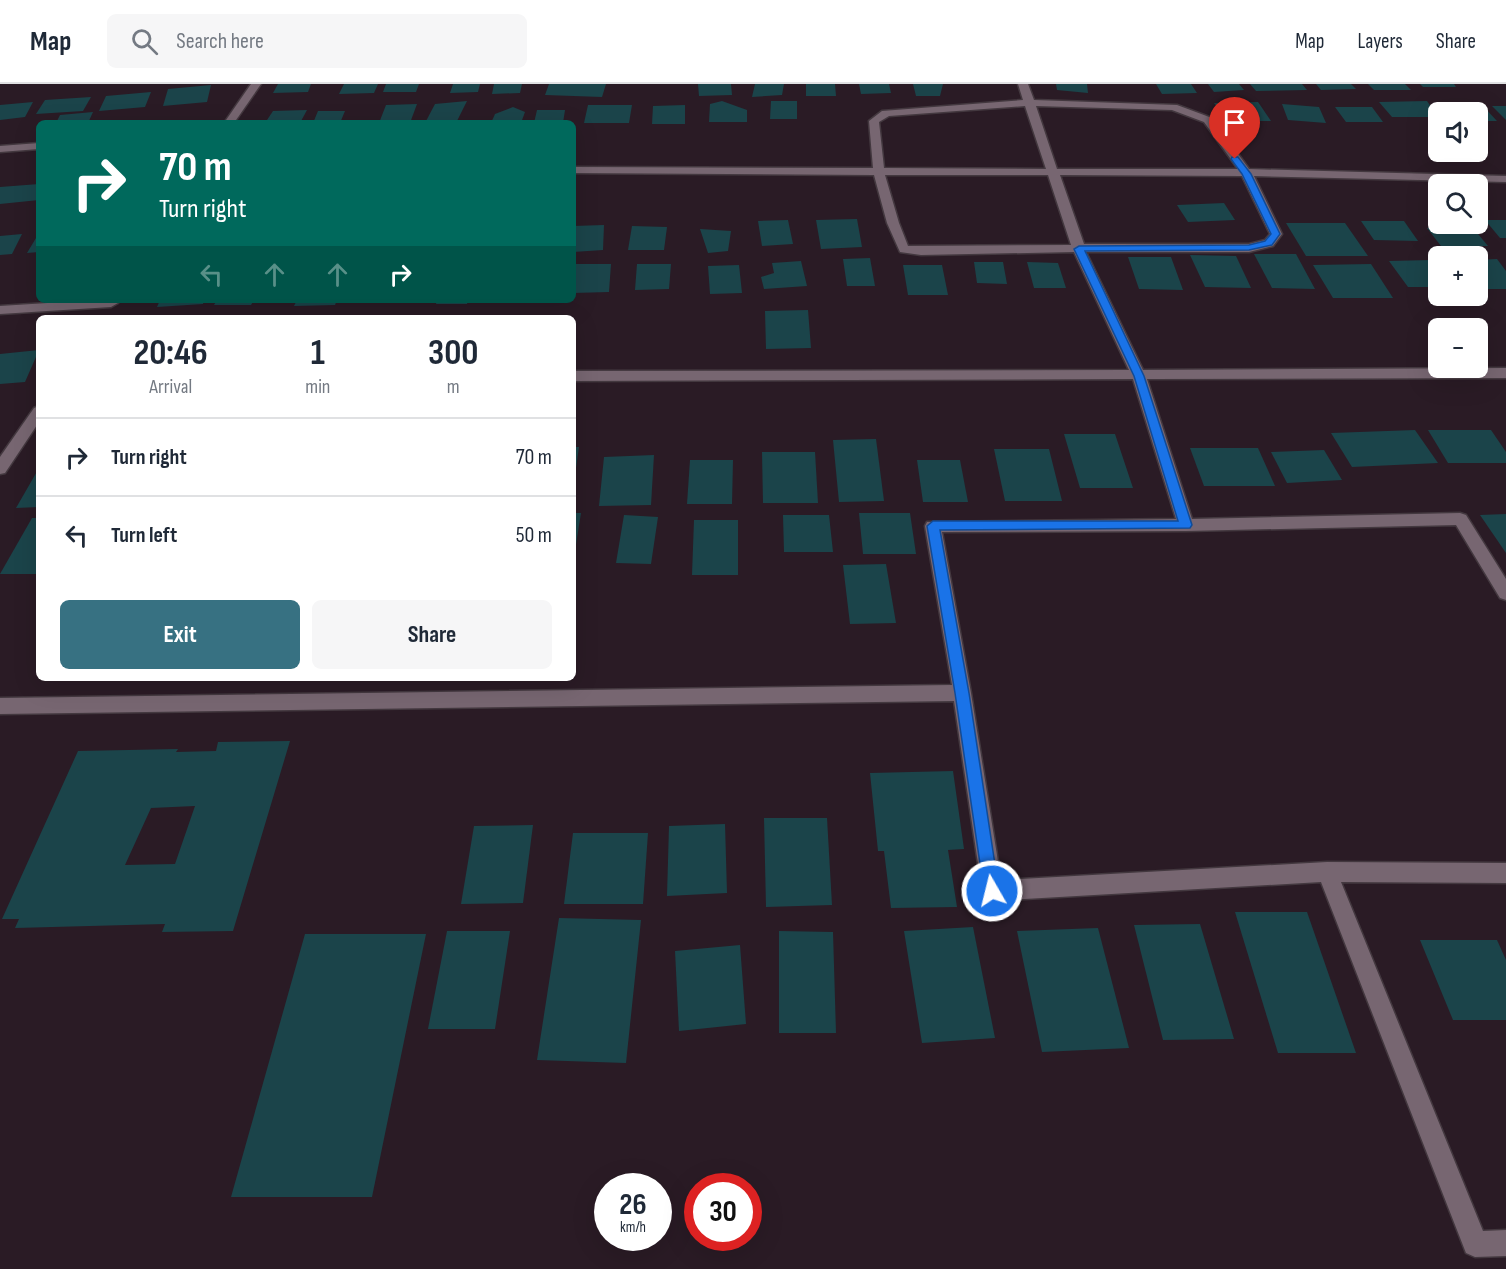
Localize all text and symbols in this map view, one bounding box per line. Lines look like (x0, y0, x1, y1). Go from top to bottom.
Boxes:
search box (107, 14, 527, 68)
text: Map (30, 25, 71, 58)
icon: search (128, 25, 161, 58)
text: Search here (176, 28, 264, 55)
text: Map (1295, 29, 1324, 54)
text: Layers (1357, 29, 1403, 54)
text: Share (1436, 29, 1476, 54)
pin (1209, 97, 1260, 159)
map controls (1428, 102, 1488, 378)
button: sound (1428, 102, 1488, 162)
icon: arrive (1218, 106, 1251, 139)
text: 70 m (159, 142, 232, 193)
icon: right (60, 144, 138, 222)
button: search (1428, 174, 1488, 234)
text: Turn right (159, 193, 246, 225)
button: + (1428, 246, 1488, 306)
icon: left (195, 258, 228, 291)
icon: ahead (258, 258, 291, 291)
icon: ahead (321, 258, 354, 291)
icon: right (384, 258, 417, 291)
button: − (1428, 318, 1488, 378)
text: 20:46 (134, 332, 208, 375)
text: 1 (311, 332, 325, 375)
text: 300 (428, 332, 478, 375)
text: Arrival (149, 375, 192, 399)
text: min (305, 375, 330, 399)
text: m (447, 375, 460, 399)
icon: right (60, 441, 93, 474)
text: Turn right (111, 444, 187, 471)
text: 70 m (516, 444, 552, 471)
icon: left (60, 519, 93, 552)
text: Turn left (111, 522, 177, 549)
text: 50 m (516, 522, 552, 549)
button: Exit (60, 600, 300, 669)
button: Share (312, 600, 552, 669)
position arrow (960, 859, 1024, 923)
speed limit sign: 30 (684, 1173, 762, 1251)
text: 26 (619, 1187, 647, 1223)
text: km/h (620, 1218, 646, 1237)

